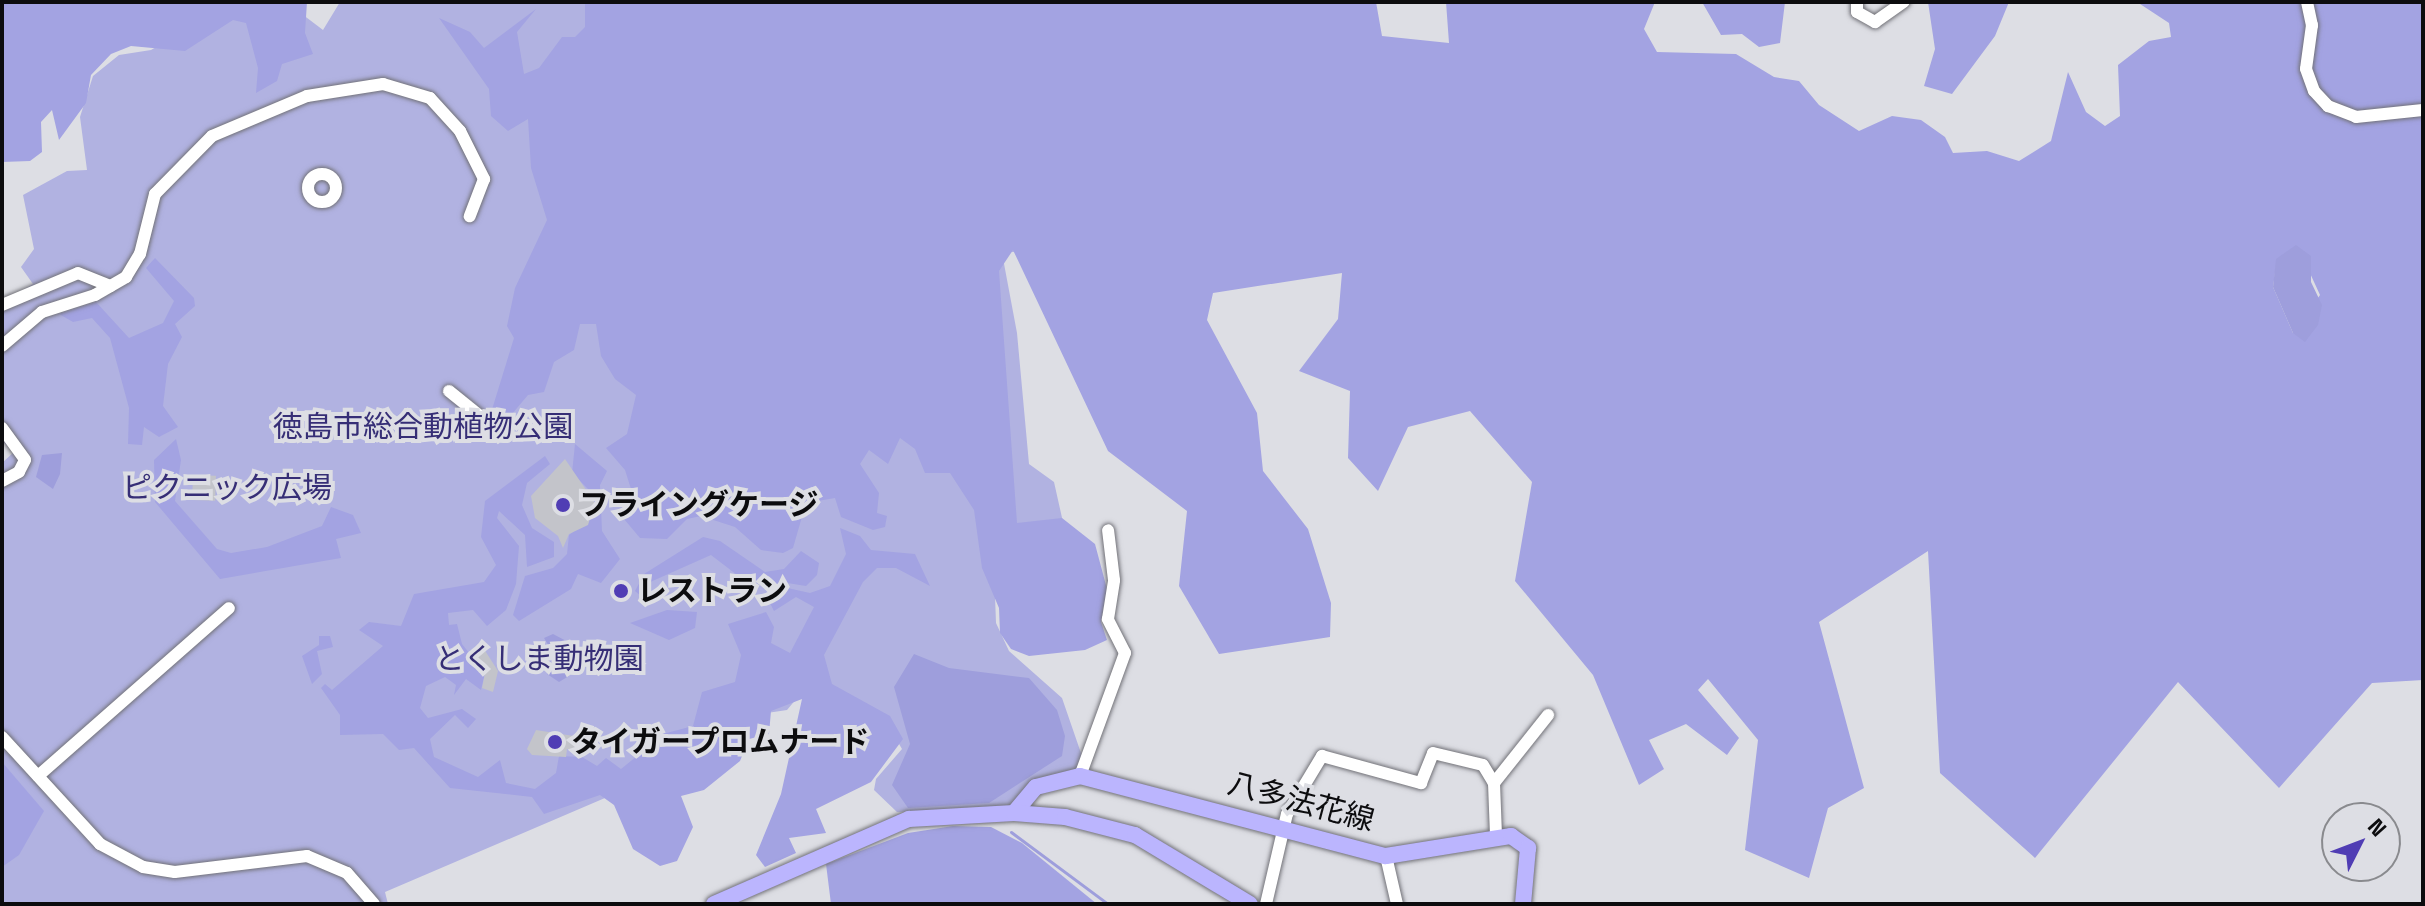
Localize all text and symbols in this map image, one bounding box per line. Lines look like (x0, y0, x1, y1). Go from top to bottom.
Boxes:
park label: 徳島市総合動植物公園 (273, 409, 573, 445)
park label: ピクニック広場 (122, 470, 332, 506)
place label: フライングケージ (579, 487, 819, 523)
marker: フライングケージ (554, 496, 572, 514)
place label: レストラン (637, 573, 787, 609)
marker: レストラン (612, 582, 630, 600)
park label: とくしま動物園 (434, 641, 644, 677)
place label: タイガープロムナード (571, 724, 871, 760)
marker: タイガープロムナード (546, 733, 564, 751)
street label: 八多法花線 (1224, 765, 1378, 839)
north arrow (2321, 802, 2401, 882)
text: N (2362, 812, 2393, 842)

